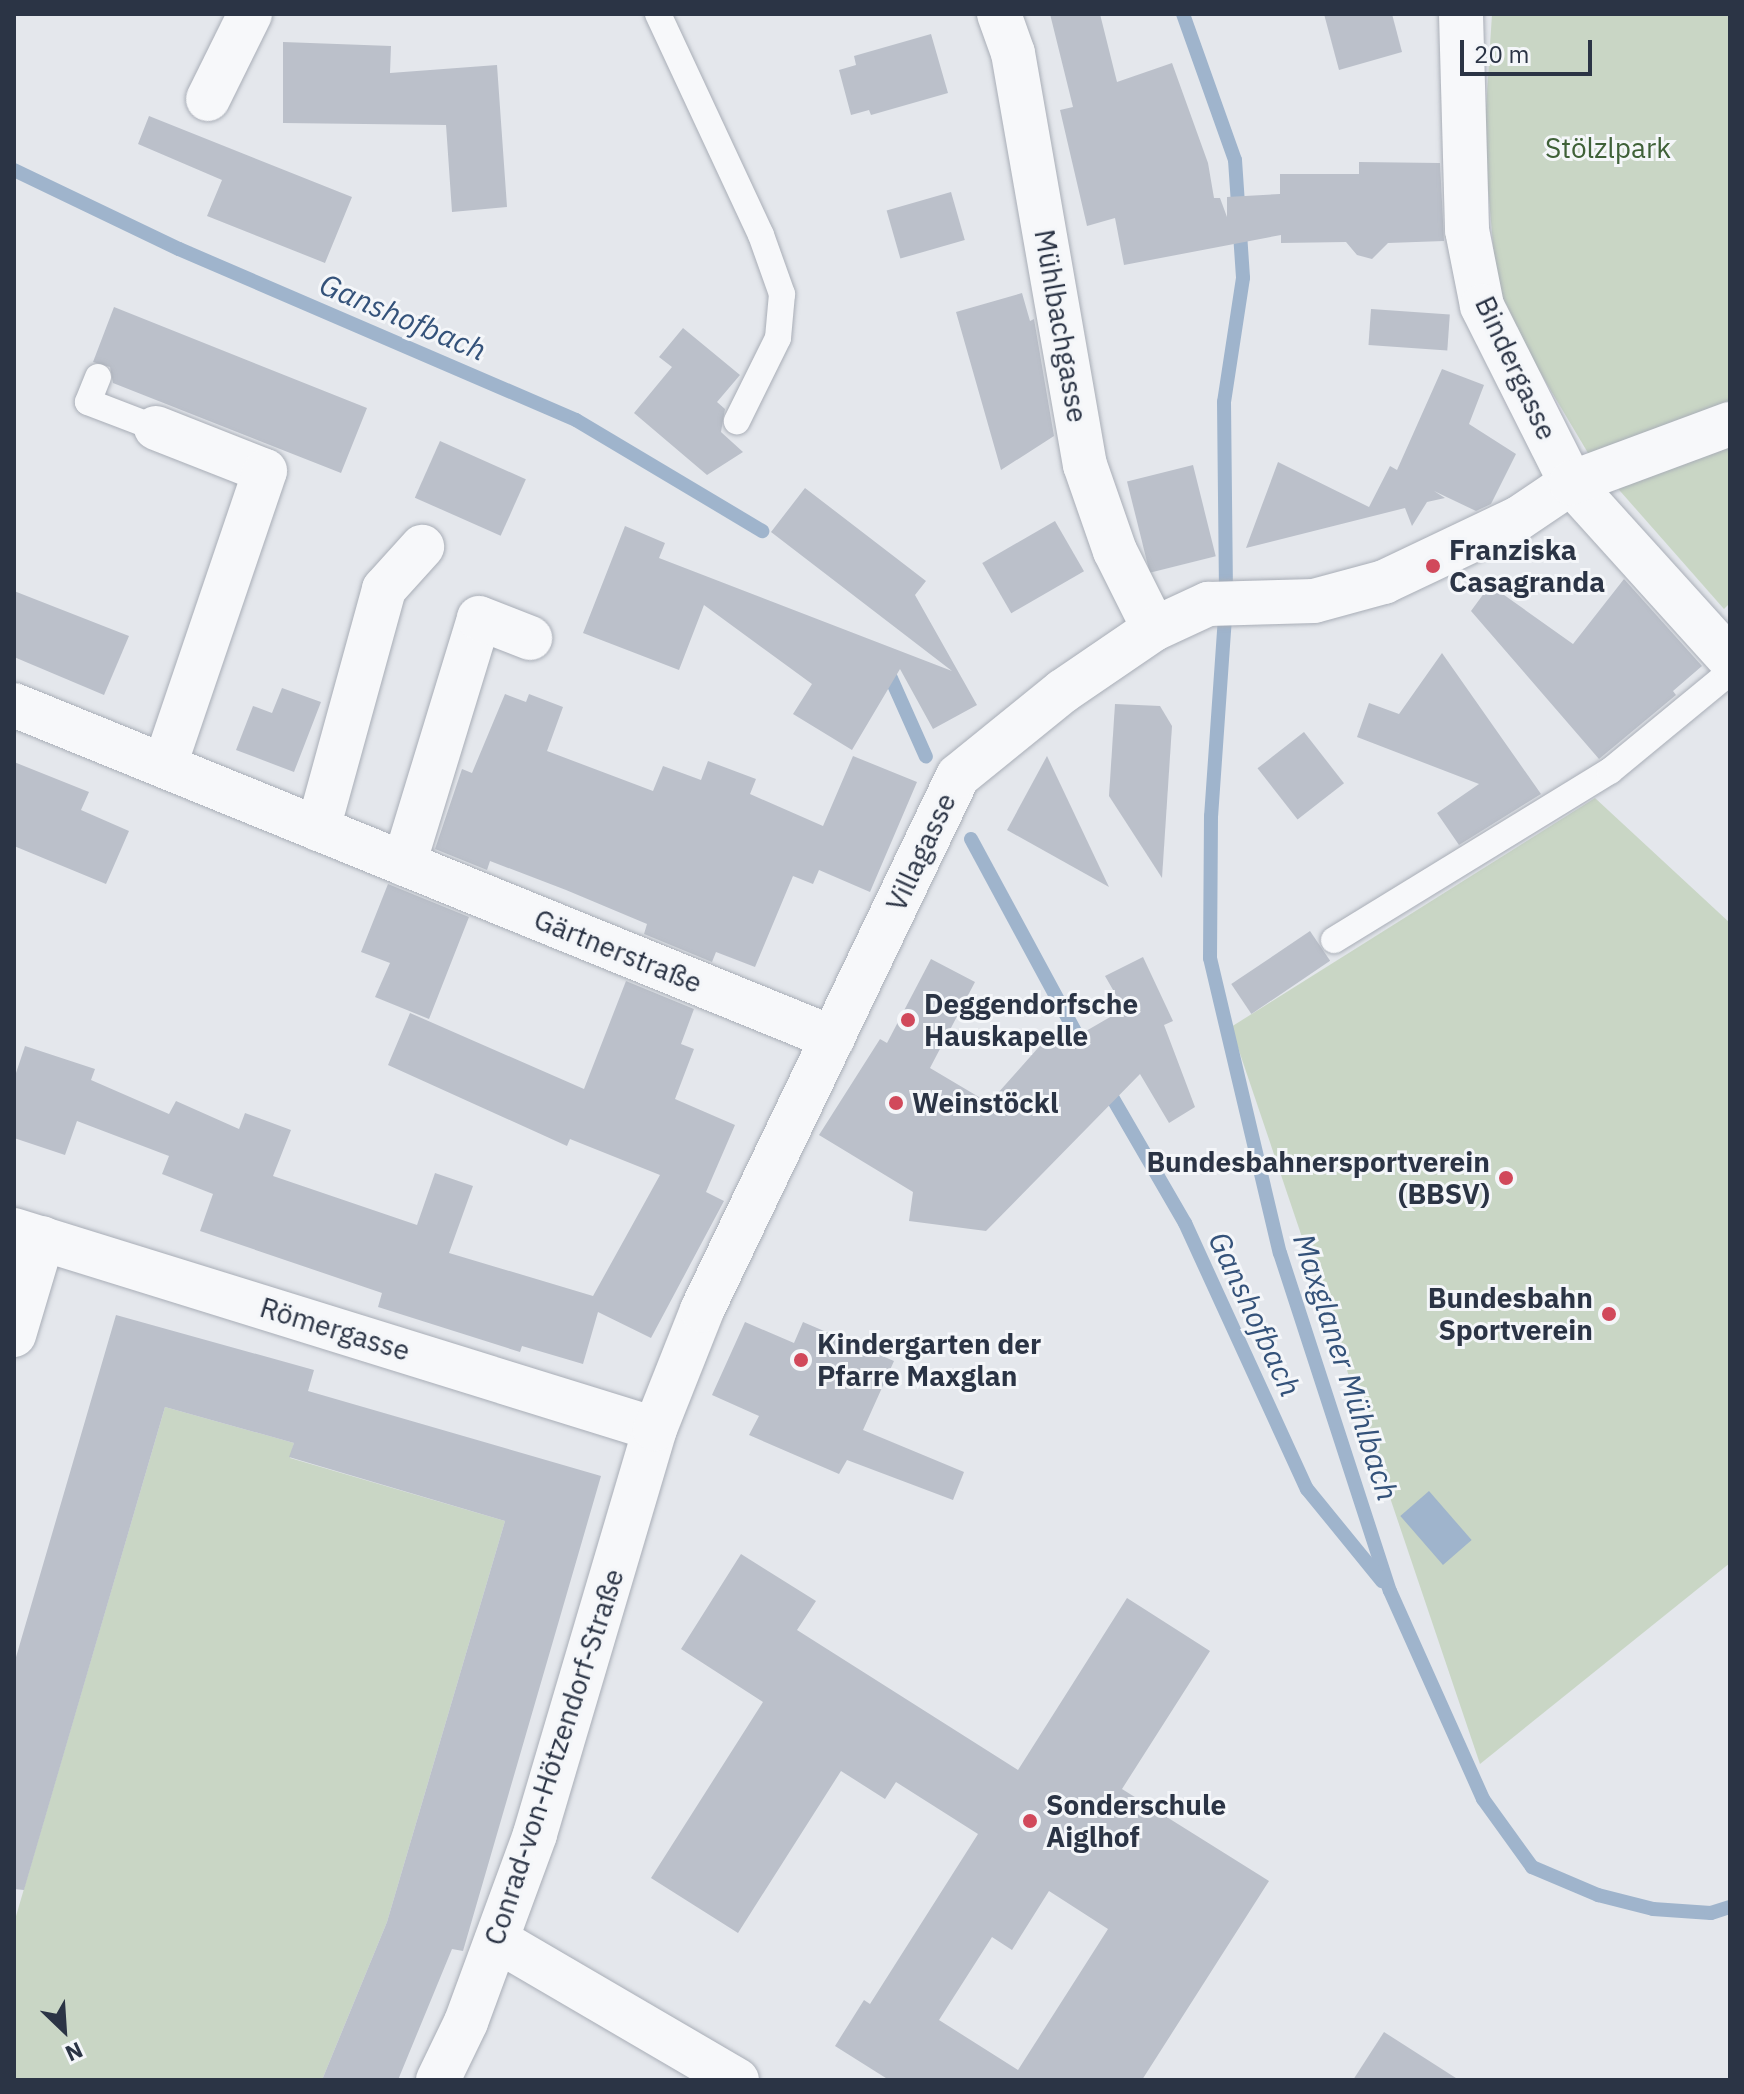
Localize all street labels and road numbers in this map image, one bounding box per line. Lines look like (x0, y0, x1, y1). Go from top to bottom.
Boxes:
street label: Mühlbachgasse (1027, 227, 1095, 425)
street label: Bindergasse (1468, 291, 1564, 445)
street label: Villagasse (879, 788, 963, 916)
street label: Gärtnerstraße (529, 902, 707, 1000)
street label: Römergasse (256, 1290, 414, 1368)
street label: Conrad-von-Hötzendorf-Straße (477, 1565, 631, 1949)

